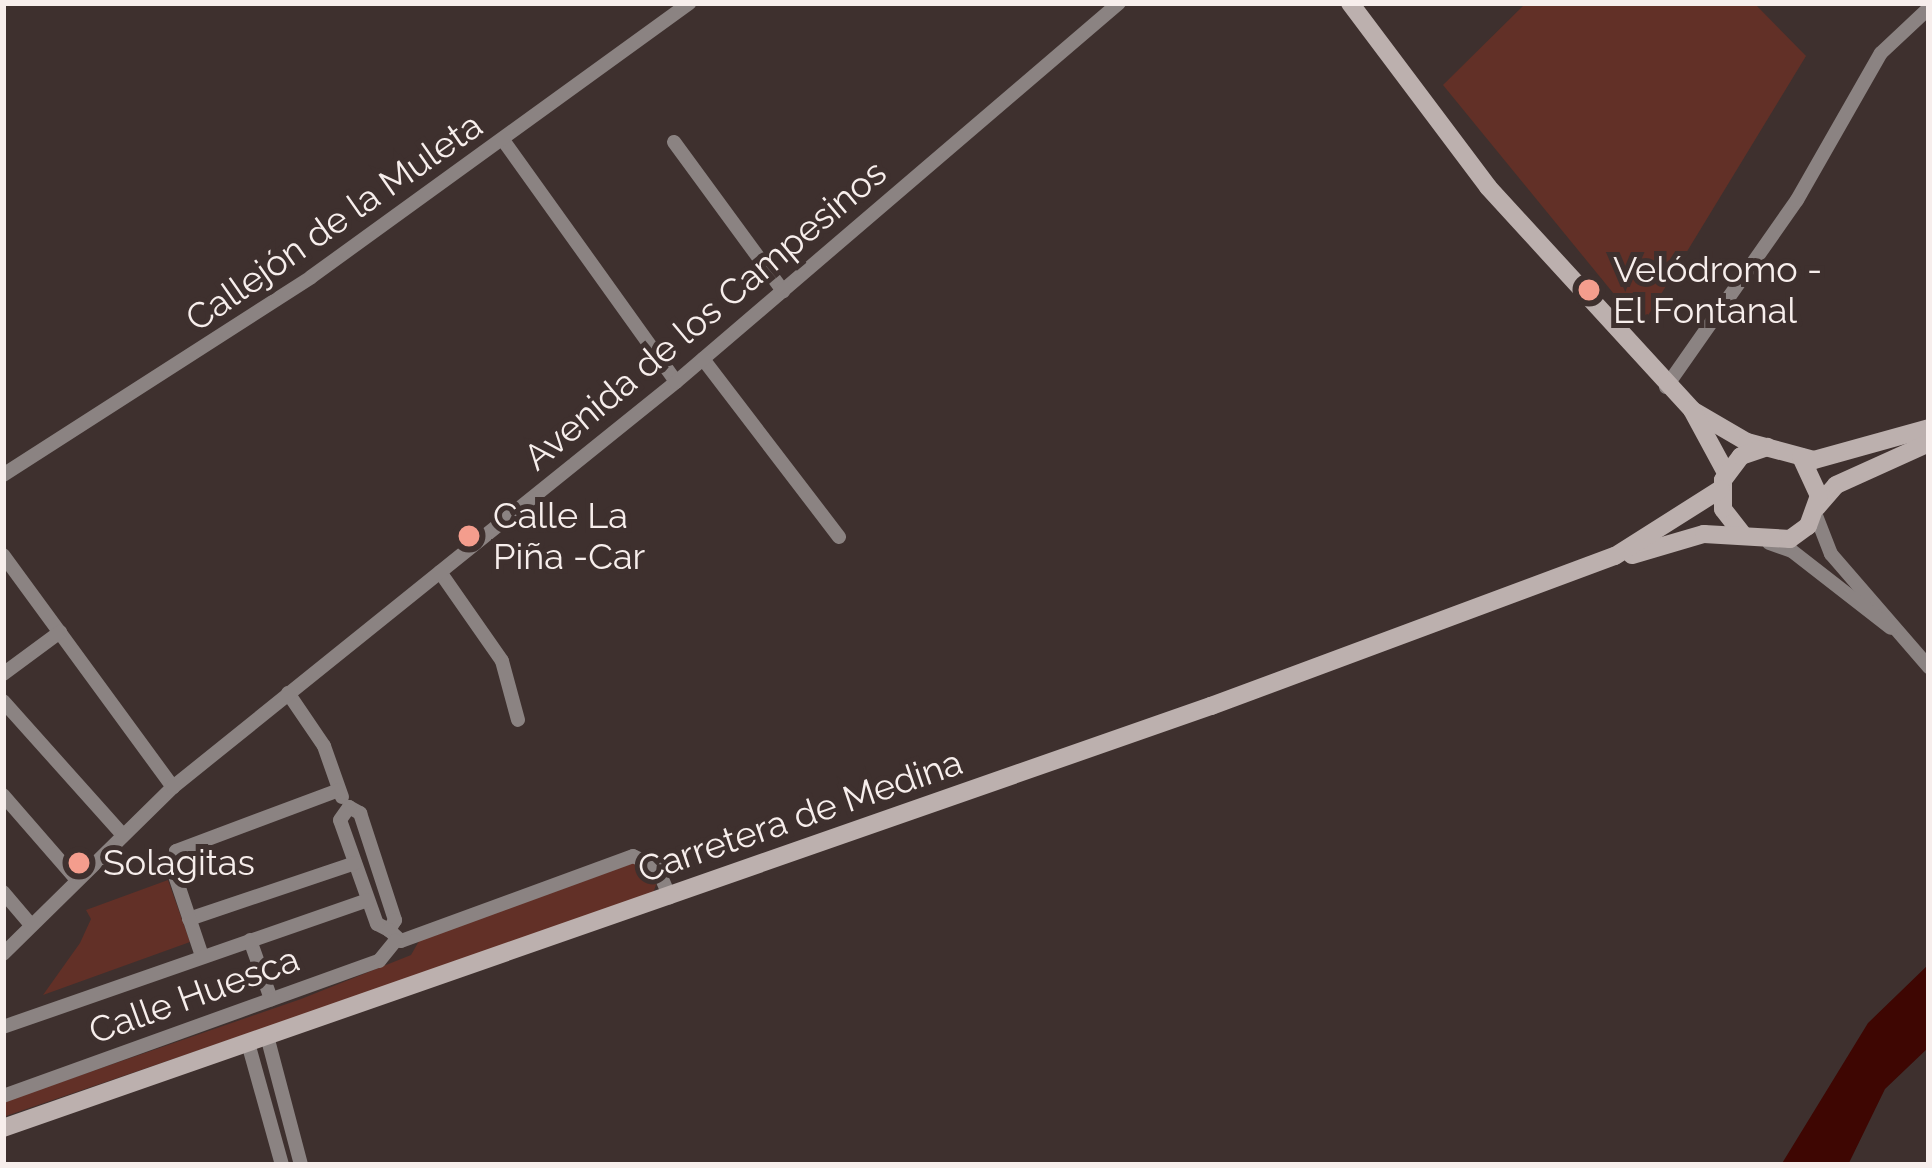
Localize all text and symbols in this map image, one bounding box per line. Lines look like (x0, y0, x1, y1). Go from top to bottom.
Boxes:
street label: Callejón de la Muleta (178, 104, 490, 340)
street label: Avenida de los Campesinos (515, 151, 895, 479)
place label: Velódromo - El Fontanal (1613, 247, 1822, 332)
marker: Velódromo - El Fontanal (1576, 277, 1602, 303)
place label: Calle La Piña -Car (493, 493, 645, 578)
marker: Calle La Piña -Car (456, 523, 482, 549)
street label: Carretera de Medina (632, 740, 968, 892)
place label: Solagitas (103, 841, 255, 885)
marker: Solagitas (66, 850, 92, 876)
street label: Calle Huesca (83, 937, 305, 1053)

